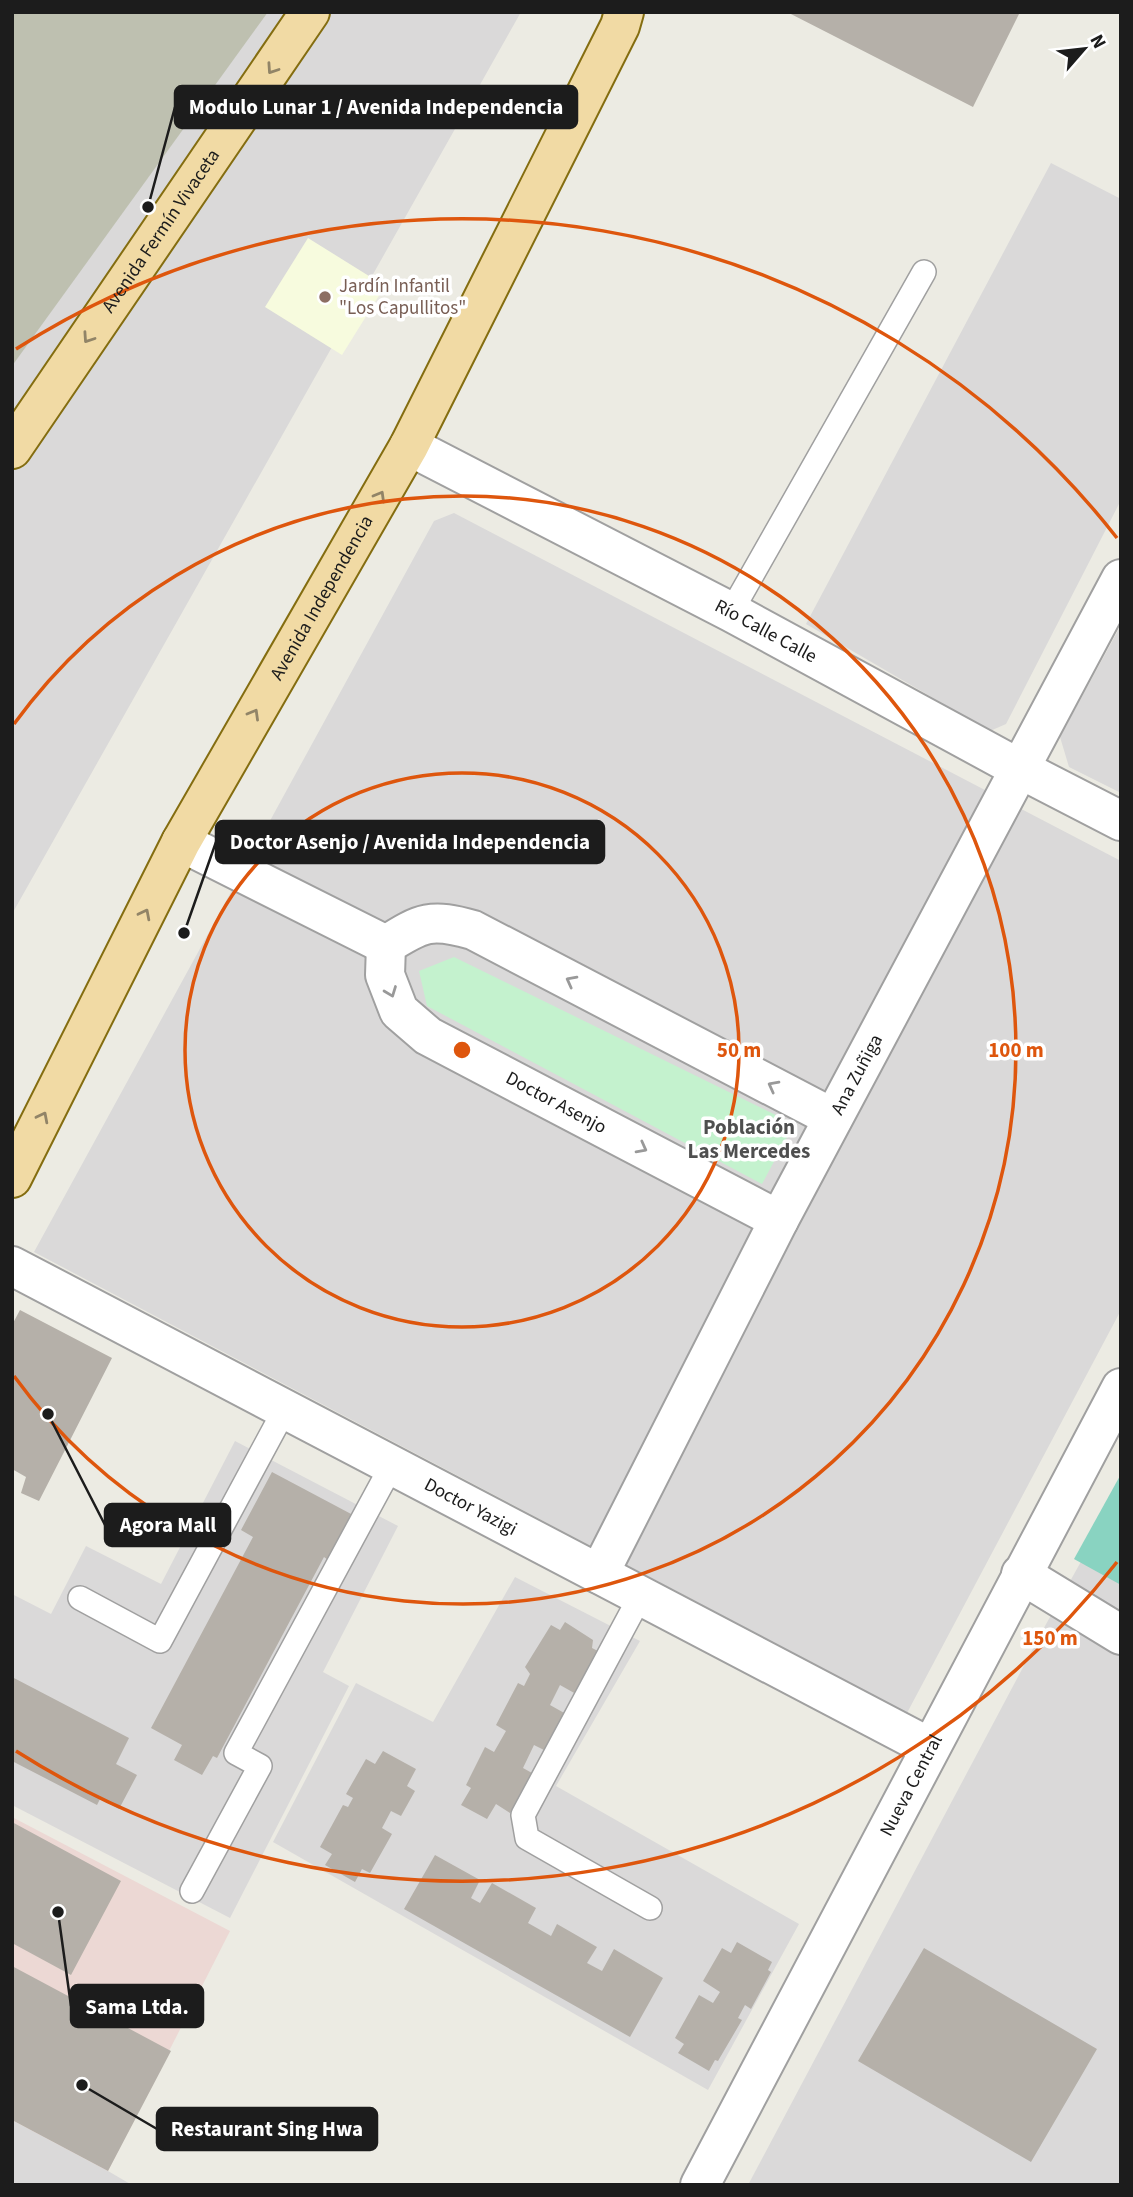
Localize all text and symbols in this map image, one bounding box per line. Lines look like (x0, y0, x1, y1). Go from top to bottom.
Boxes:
north arrow (1049, 14, 1119, 84)
text: N (1083, 30, 1113, 54)
one-way arrow (267, 61, 280, 74)
callout: Modulo Lunar 1 / Avenida Independencia (175, 86, 577, 128)
text: Modulo Lunar 1 / Avenida Independencia (189, 92, 563, 122)
street label: Avenida Fermín Vivaceta (95, 144, 226, 318)
place label: Jardín Infantil "Los Capullitos" (339, 273, 466, 322)
marker: Jardín Infantil "Los Capullitos" (317, 289, 333, 305)
one-way arrow (84, 330, 96, 343)
one-way arrow (372, 491, 385, 503)
street label: Avenida Independencia (263, 510, 380, 685)
street label: Río Calle Calle (710, 592, 822, 670)
one-way arrow (246, 709, 259, 722)
callout: Doctor Asenjo / Avenida Independencia (216, 821, 604, 863)
text: Doctor Asenjo / Avenida Independencia (230, 827, 590, 857)
one-way arrow (136, 909, 150, 921)
one-way arrow (566, 976, 578, 989)
one-way arrow (383, 985, 397, 997)
street label: Ana Zuñiga (824, 1029, 889, 1120)
text: 50 m (717, 1035, 761, 1065)
text: 100 m (988, 1035, 1044, 1065)
centre of rings (450, 1038, 474, 1062)
street label: Doctor Asenjo (501, 1065, 611, 1141)
one-way arrow (767, 1081, 780, 1095)
one-way arrow (34, 1112, 48, 1124)
district label: Población Las Mercedes (688, 1112, 810, 1166)
one-way arrow (635, 1140, 648, 1154)
street label: Doctor Yazigi (419, 1471, 522, 1542)
callout: Agora Mall (105, 1504, 230, 1546)
text: Agora Mall (119, 1510, 216, 1540)
text: 150 m (1022, 1623, 1078, 1653)
street label: Nueva Central (873, 1729, 949, 1841)
callout: Sama Ltda. (71, 1985, 203, 2027)
text: Sama Ltda. (85, 1992, 189, 2022)
callout: Restaurant Sing Hwa (157, 2108, 377, 2150)
text: Restaurant Sing Hwa (171, 2114, 363, 2144)

